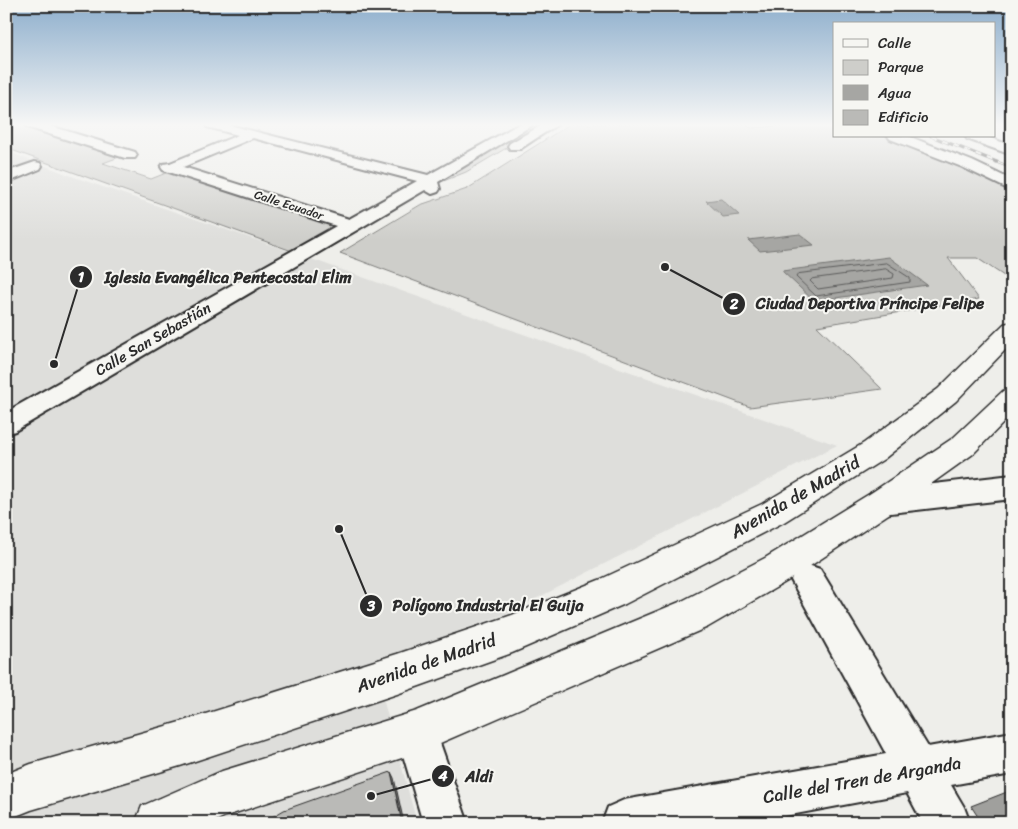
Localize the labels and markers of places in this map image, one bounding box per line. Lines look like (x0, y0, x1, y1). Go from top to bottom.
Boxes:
callout: Iglesia Evangélica Pentecostal Elim (69, 261, 361, 292)
callout: Ciudad Deportiva Príncipe Felipe (721, 288, 994, 319)
callout: Polígono Industrial El Guija (358, 590, 594, 621)
callout: Aldi (430, 760, 503, 791)

